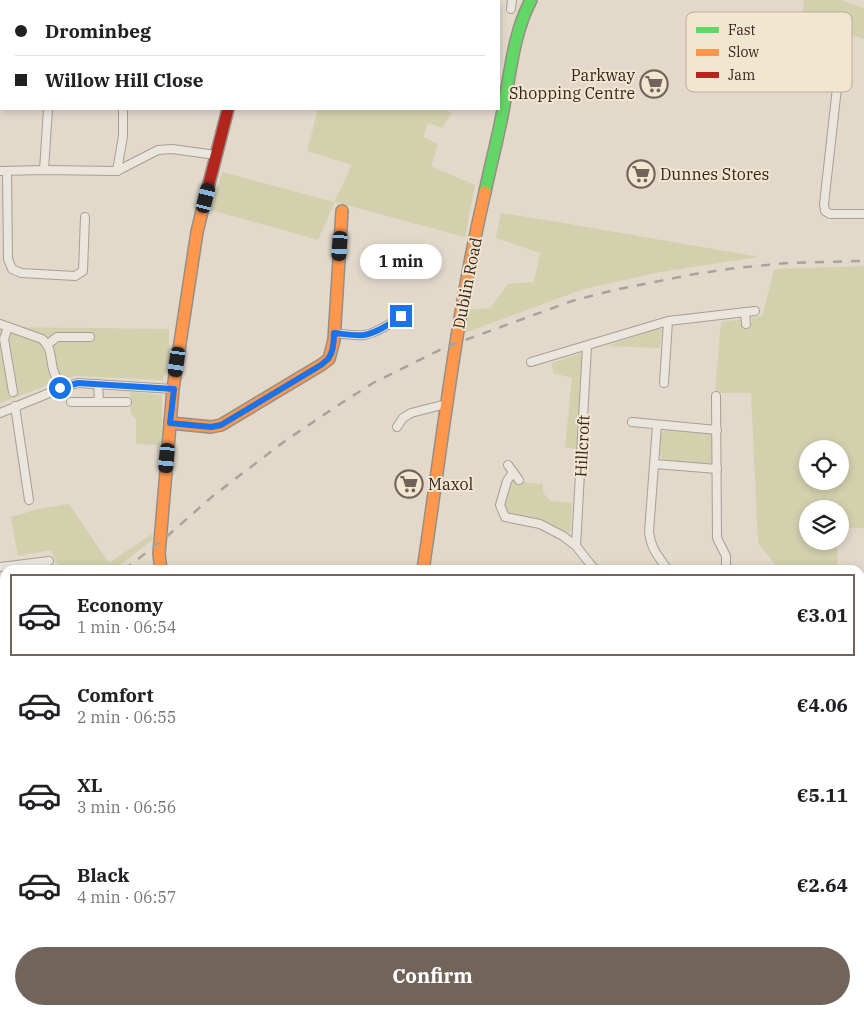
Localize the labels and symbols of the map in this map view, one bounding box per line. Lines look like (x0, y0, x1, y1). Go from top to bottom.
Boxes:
legend (686, 12, 852, 92)
text: Fast (728, 21, 756, 39)
text: Slow (728, 43, 759, 61)
place label: Parkway Shopping Centre (509, 65, 635, 103)
text: Jam (728, 66, 755, 84)
supermarket icon: Parkway Shopping Centre (639, 69, 669, 99)
supermarket icon: Dunnes Stores (626, 159, 656, 189)
place label: Dunnes Stores (660, 164, 769, 184)
car (195, 182, 216, 214)
car (331, 231, 348, 261)
street label: Dublin Road (448, 235, 486, 330)
callout: 1 min (360, 244, 442, 278)
route end (390, 305, 412, 327)
car (167, 346, 186, 378)
route start (49, 377, 71, 399)
street label: Hillcroft (570, 414, 594, 478)
car (158, 442, 175, 474)
supermarket icon: Maxol (394, 469, 424, 499)
place label: Maxol (428, 474, 473, 494)

